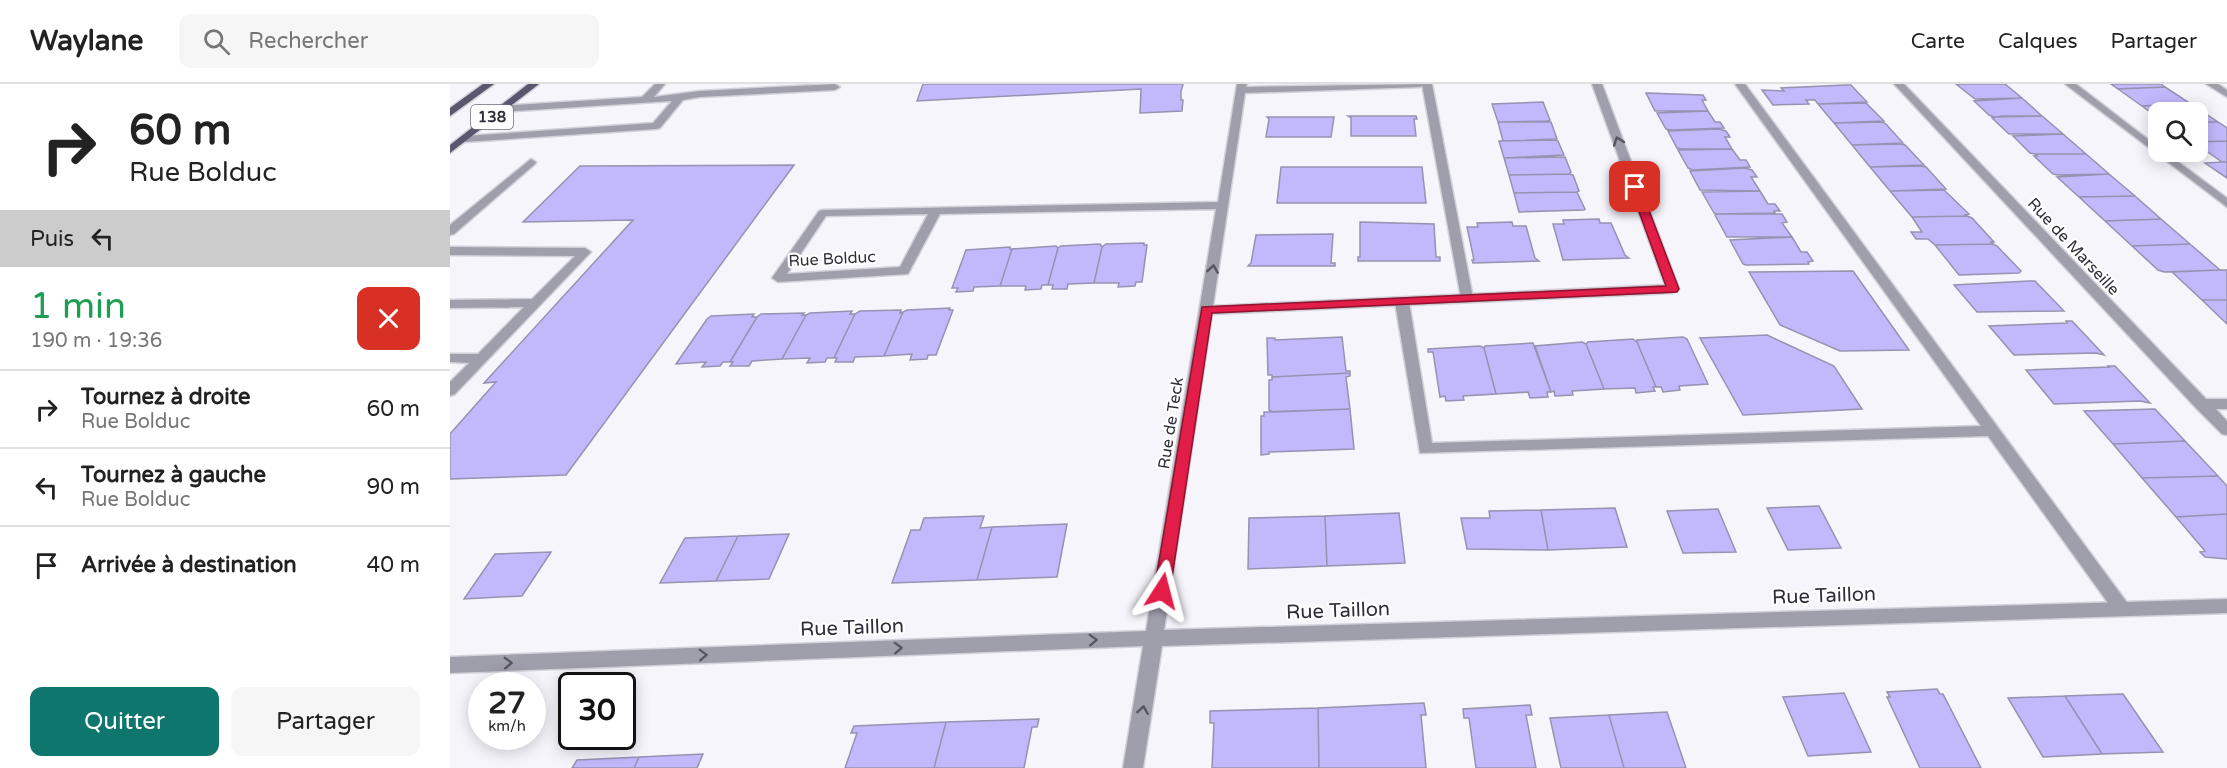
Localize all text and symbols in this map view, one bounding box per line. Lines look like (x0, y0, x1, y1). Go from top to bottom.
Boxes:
search box (179, 14, 599, 68)
text: Waylane (30, 24, 143, 58)
icon: search (200, 25, 233, 58)
text: Rechercher (248, 28, 368, 54)
text: Carte (1911, 29, 1965, 54)
text: Calques (1998, 29, 2078, 54)
text: Partager (2111, 29, 2197, 54)
map controls (2148, 102, 2208, 162)
button: search (2148, 102, 2208, 162)
text: 60 m (129, 105, 231, 156)
road number: 138 (471, 105, 513, 129)
icon: right (30, 108, 108, 186)
one-way arrow (1613, 136, 1626, 147)
text: Rue Bolduc (129, 156, 277, 189)
pin (1609, 161, 1660, 212)
icon: arrive (1618, 170, 1651, 203)
street label: Rue de Marseille (2023, 194, 2124, 300)
icon: left (86, 222, 119, 255)
text: Puis (30, 226, 74, 252)
street label: Rue Bolduc (788, 247, 876, 271)
one-way arrow (1206, 264, 1219, 274)
text: 1 min (30, 285, 126, 328)
button: close (357, 287, 420, 350)
text: 190 m · 19:36 (30, 329, 162, 353)
street label: Rue de Teck (1154, 376, 1188, 471)
text: Tournez à droite (81, 384, 250, 410)
icon: right (30, 393, 63, 426)
text: 60 m (366, 396, 420, 422)
text: Rue Bolduc (81, 410, 190, 434)
text: Tournez à gauche (81, 462, 266, 488)
icon: left (30, 471, 63, 504)
text: 90 m (366, 474, 420, 500)
text: Rue Bolduc (81, 488, 190, 512)
icon: arrive (30, 549, 63, 582)
text: Arrivée à destination (81, 552, 297, 578)
text: 40 m (366, 552, 420, 578)
position arrow (1130, 559, 1194, 623)
street label: Rue Taillon (1772, 582, 1876, 610)
street label: Rue Taillon (1286, 597, 1390, 625)
street label: Rue Taillon (800, 614, 904, 642)
one-way arrow (1089, 634, 1098, 647)
one-way arrow (894, 641, 903, 654)
one-way arrow (699, 649, 708, 662)
one-way arrow (504, 657, 513, 669)
speed limit sign: 30 (558, 672, 636, 750)
text: 27 (488, 685, 526, 722)
button: Quitter (30, 687, 219, 756)
button: Partager (231, 687, 420, 756)
one-way arrow (1136, 706, 1148, 715)
text: km/h (488, 717, 526, 735)

